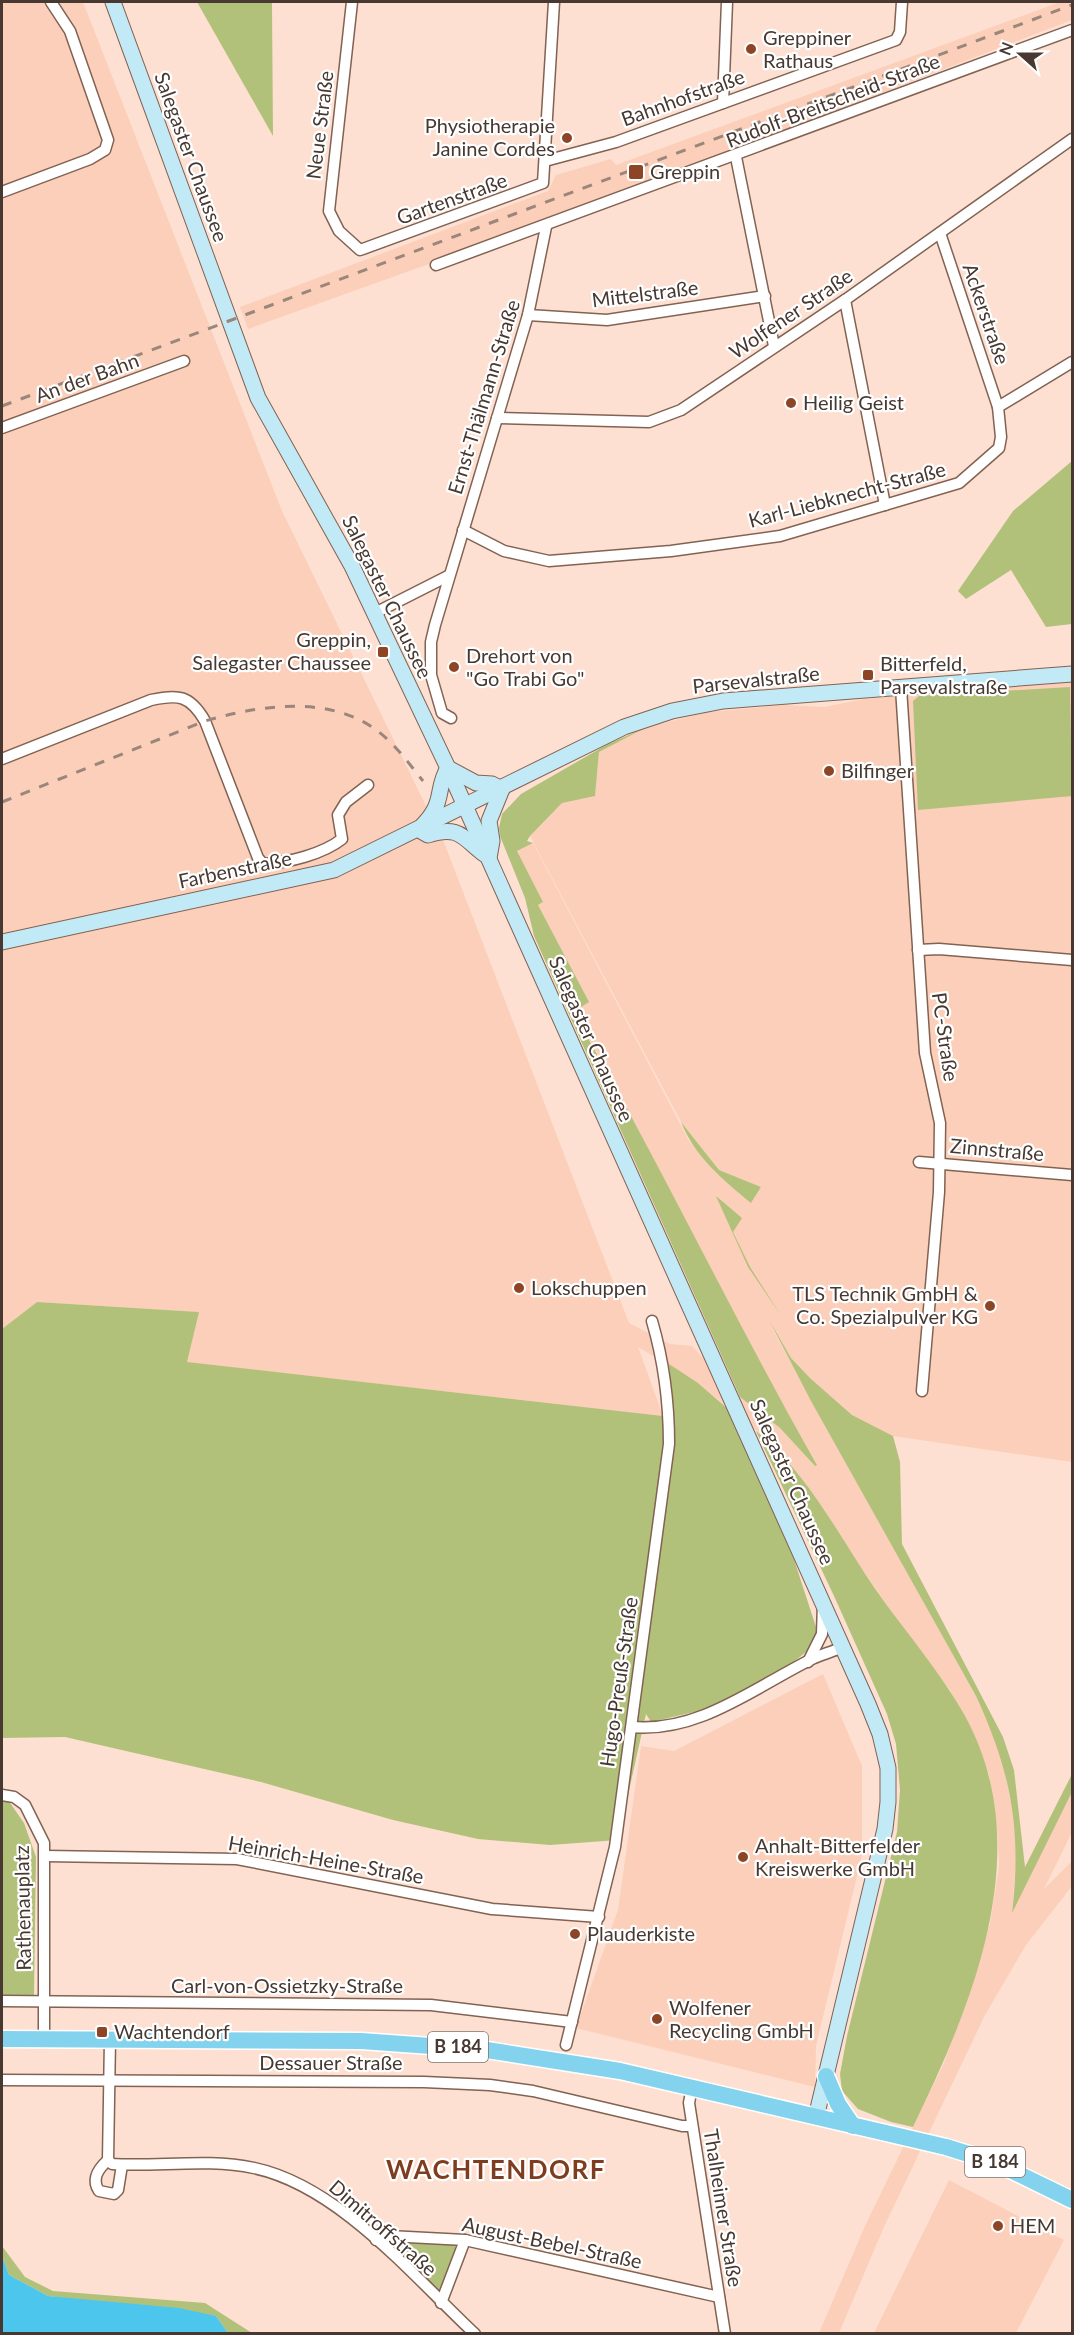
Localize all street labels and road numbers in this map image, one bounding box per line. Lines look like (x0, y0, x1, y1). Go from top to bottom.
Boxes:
street label: Rudolf-Breitscheid-Straße (722, 48, 943, 152)
street label: Bahnhofstraße (618, 64, 748, 130)
street label: Salegaster Chaussee (150, 69, 234, 245)
street label: Neue Straße (300, 69, 338, 181)
street label: Gartenstraße (393, 167, 510, 229)
street label: Ackerstraße (958, 260, 1015, 367)
street label: Wolfener Straße (724, 263, 857, 363)
street label: Mittelstraße (590, 275, 700, 311)
street label: Ernst-Thälmann-Straße (442, 297, 524, 497)
street label: An der Bahn (32, 347, 142, 407)
street label: Karl-Liebknecht-Straße (745, 456, 948, 532)
street label: Salegaster Chaussee (338, 511, 438, 682)
street label: Parsevalstraße (691, 660, 821, 698)
street label: Farbenstraße (176, 845, 294, 893)
street label: Salegaster Chaussee (545, 952, 639, 1125)
street label: PC-Straße (928, 991, 964, 1083)
street label: Zinnstraße (949, 1133, 1045, 1165)
street label: Salegaster Chaussee (746, 1395, 840, 1568)
street label: Hugo-Preuß-Straße (594, 1595, 642, 1768)
street label: Heinrich-Heine-Straße (227, 1830, 426, 1888)
street label: Rathenauplatz (9, 1845, 35, 1971)
street label: Carl-von-Ossietzky-Straße (171, 1973, 403, 1997)
road number: B 184 (428, 2032, 488, 2062)
street label: Dessauer Straße (259, 2050, 403, 2074)
street label: Thalheimer Straße (700, 2127, 748, 2289)
road number: B 184 (965, 2147, 1025, 2177)
street label: Dimitroffstraße (325, 2174, 442, 2280)
street label: August-Bebel-Straße (460, 2211, 644, 2273)

